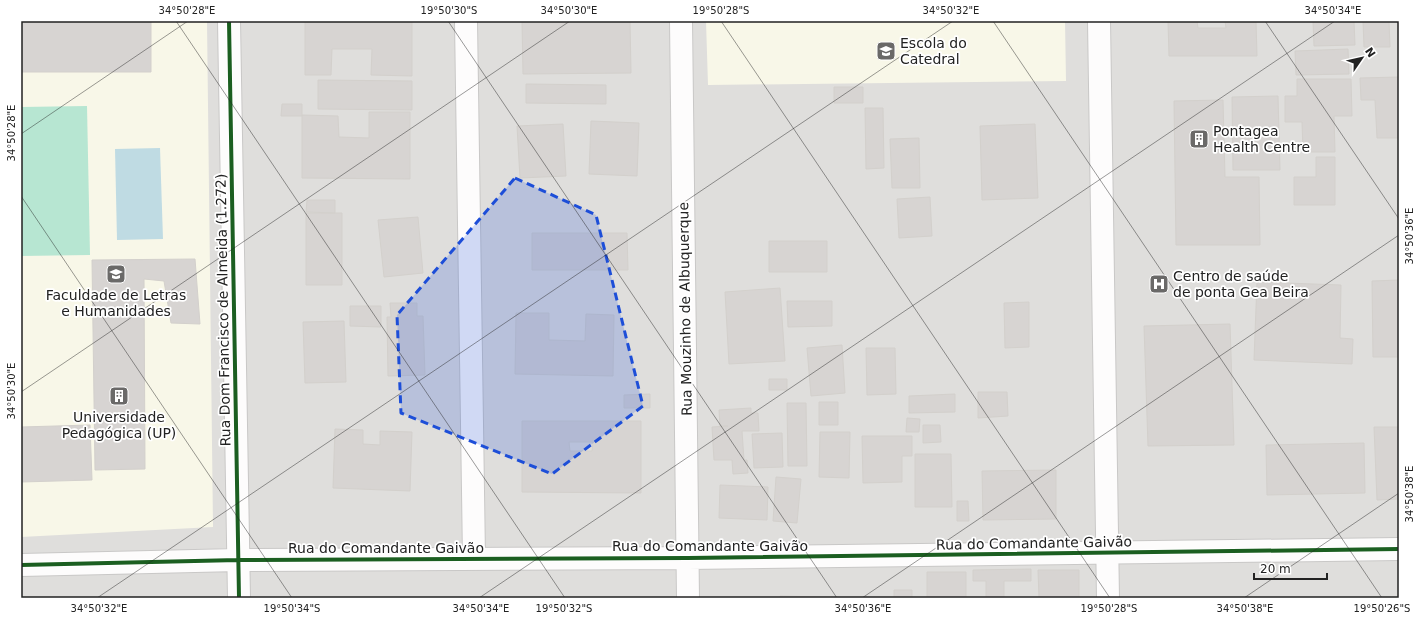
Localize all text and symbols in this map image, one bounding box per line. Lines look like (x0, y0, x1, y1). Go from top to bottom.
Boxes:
text: 34°50'28"E (159, 5, 215, 16)
text: 19°50'30"S (421, 5, 477, 16)
text: 34°50'30"E (541, 5, 597, 16)
text: 19°50'28"S (693, 5, 749, 16)
text: 34°50'32"E (923, 5, 979, 16)
text: 34°50'34"E (1305, 5, 1361, 16)
place label: Escola do Catedral (900, 35, 967, 67)
north arrow (1342, 38, 1382, 78)
school or university icon: Escola do Catedral (875, 40, 897, 62)
text: N (1362, 45, 1378, 60)
text: 34°50'28"E (6, 105, 17, 161)
place label: Pontagea Health Centre (1213, 123, 1310, 155)
building icon: Pontagea Health Centre (1188, 128, 1210, 150)
street label: Rua Dom Francisco de Almeida (1.272) (213, 174, 233, 446)
street label: Rua Mouzinho de Albuquerque (675, 202, 695, 416)
text: 34°50'36"E (1404, 208, 1415, 264)
school or university icon: Faculdade de Letras e Humanidades (105, 263, 127, 285)
place label: Centro de saúde de ponta Gea Beira (1173, 268, 1309, 300)
hospital icon: Centro de saúde de ponta Gea Beira (1148, 273, 1170, 295)
place label: Faculdade de Letras e Humanidades (46, 287, 186, 319)
text: 34°50'30"E (6, 363, 17, 419)
building icon: Universidade Pedagógica (UP) (108, 385, 130, 407)
place label: Universidade Pedagógica (UP) (62, 409, 176, 441)
text: 34°50'38"E (1404, 466, 1415, 522)
street label: Rua do Comandante Gaivão (936, 533, 1132, 553)
street label: Rua do Comandante Gaivão (612, 538, 808, 554)
street label: Rua do Comandante Gaivão (288, 540, 484, 556)
scale bar (1254, 555, 1327, 581)
text: 20 m (1260, 562, 1291, 576)
text: 34°50'32"E (71, 603, 127, 614)
text: 19°50'34"S (264, 603, 320, 614)
text: 34°50'34"E (453, 603, 509, 614)
text: 19°50'32"S (536, 603, 592, 614)
text: 34°50'36"E (835, 603, 891, 614)
text: 19°50'28"S (1081, 603, 1137, 614)
text: 34°50'38"E (1217, 603, 1273, 614)
text: 19°50'26"S (1354, 603, 1410, 614)

